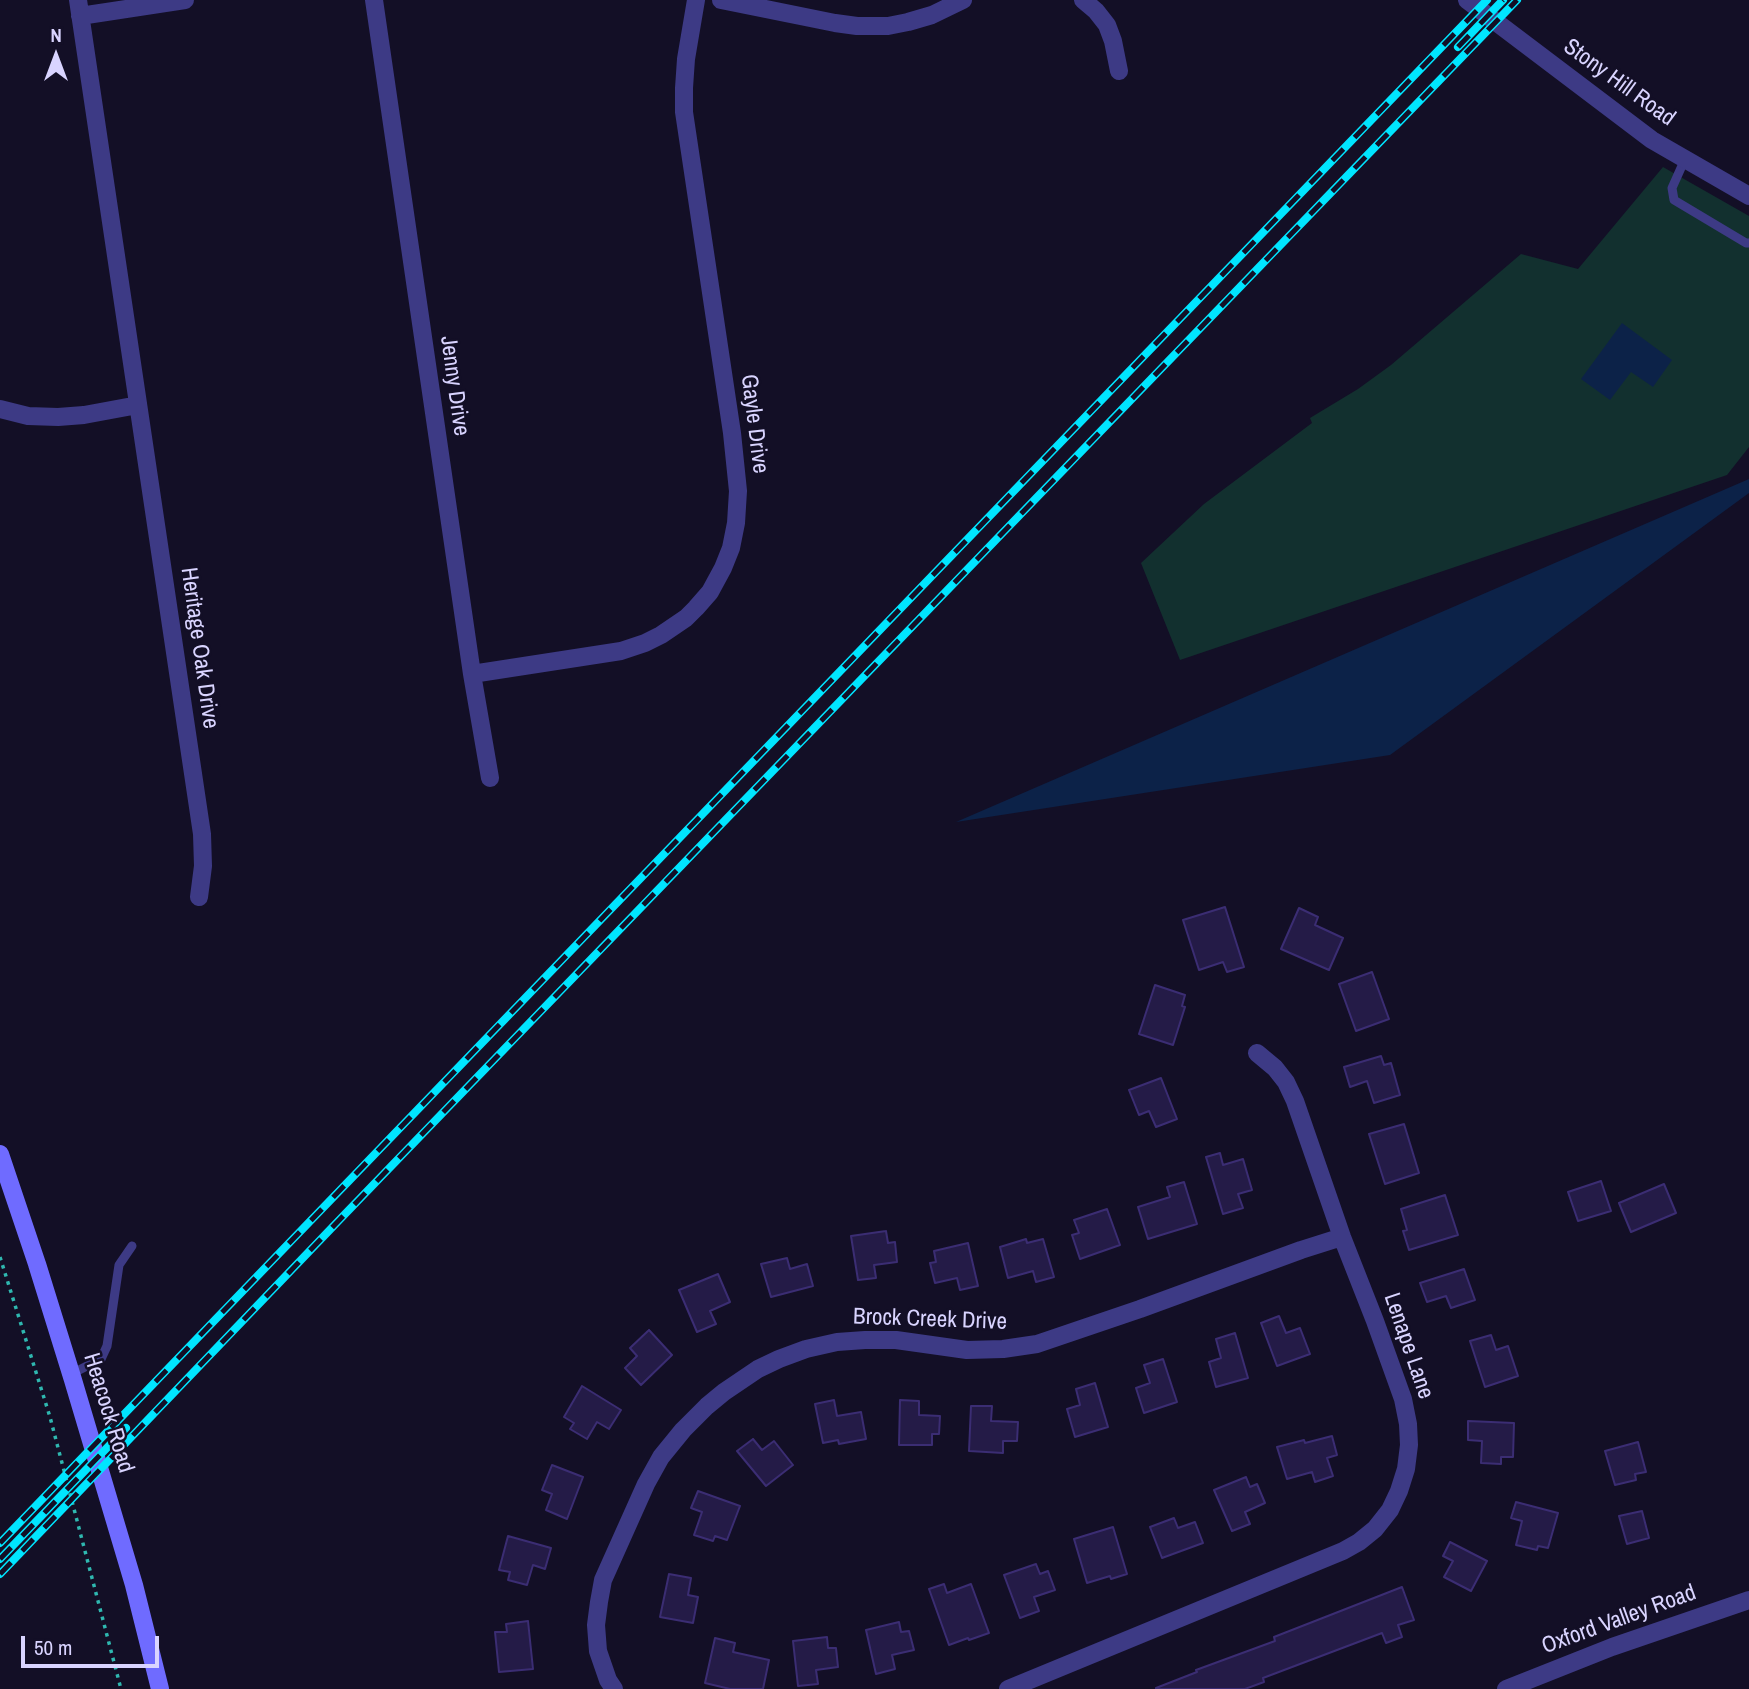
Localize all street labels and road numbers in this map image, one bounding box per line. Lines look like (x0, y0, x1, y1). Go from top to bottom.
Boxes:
street label: Stony Hill Road (1558, 33, 1680, 133)
street label: Jenny Drive (433, 334, 475, 438)
street label: Gayle Drive (734, 373, 774, 475)
street label: Heritage Oak Drive (174, 566, 224, 730)
street label: Lenape Lane (1377, 1289, 1439, 1403)
street label: Brock Creek Drive (853, 1304, 1007, 1336)
street label: Heacock Road (77, 1350, 139, 1476)
street label: Oxford Valley Road (1538, 1579, 1700, 1661)

